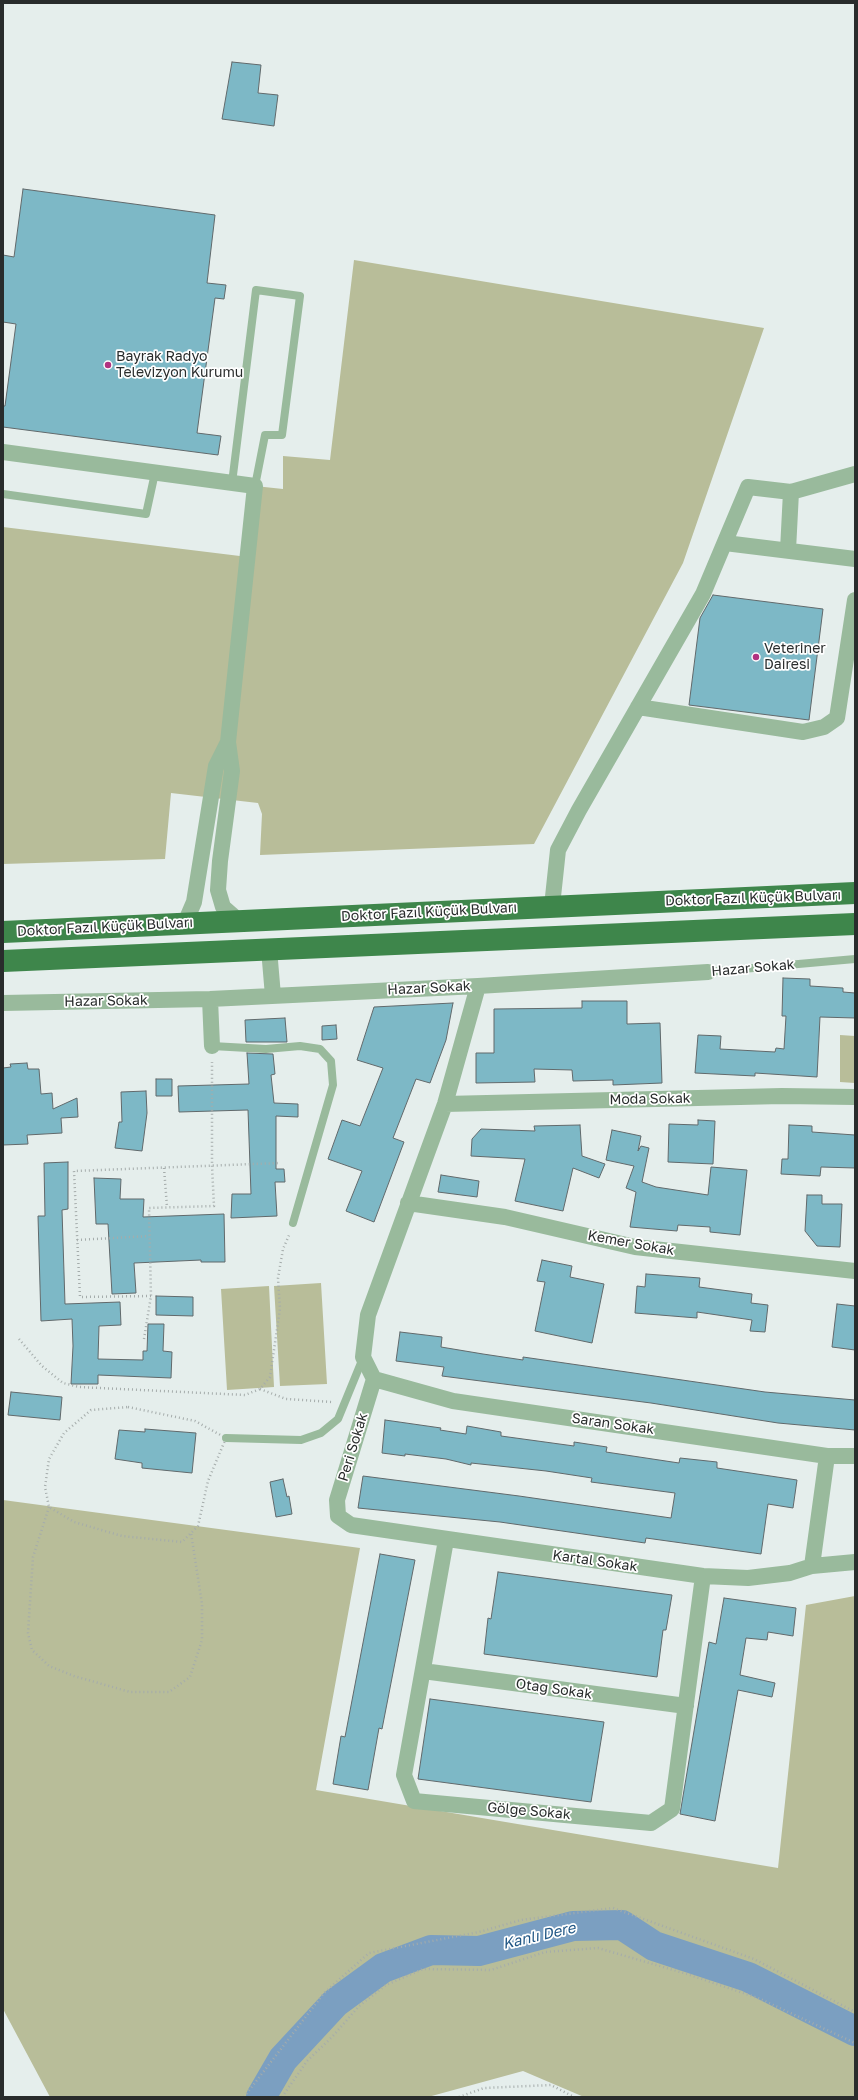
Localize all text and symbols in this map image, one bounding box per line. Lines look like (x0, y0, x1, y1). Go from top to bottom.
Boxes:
place label: Bayrak Radyo Televizyon Kurumu (116, 349, 243, 382)
marker: Bayrak Radyo Televizyon Kurumu (103, 360, 113, 370)
place label: Veteriner Dairesi (764, 641, 826, 674)
marker: Veteriner Dairesi (751, 652, 761, 662)
street label: Doktor Fazıl Küçük Bulvarı (665, 887, 841, 909)
street label: Doktor Fazıl Küçük Bulvarı (341, 899, 517, 925)
street label: Doktor Fazıl Küçük Bulvarı (17, 914, 193, 940)
street label: Hazar Sokak (711, 956, 795, 980)
street label: Hazar Sokak (387, 977, 471, 999)
street label: Hazar Sokak (64, 992, 148, 1010)
street label: Moda Sokak (609, 1090, 691, 1108)
street label: Kemer Sokak (586, 1227, 676, 1259)
street label: Saran Sokak (571, 1410, 655, 1438)
street label: Peri Sokak (335, 1411, 371, 1483)
street label: Kartal Sokak (551, 1547, 639, 1575)
street label: Otağ Sokak (515, 1675, 593, 1703)
street label: Gölge Sokak (487, 1799, 571, 1823)
water label: Kanlı Dere (501, 1919, 577, 1953)

